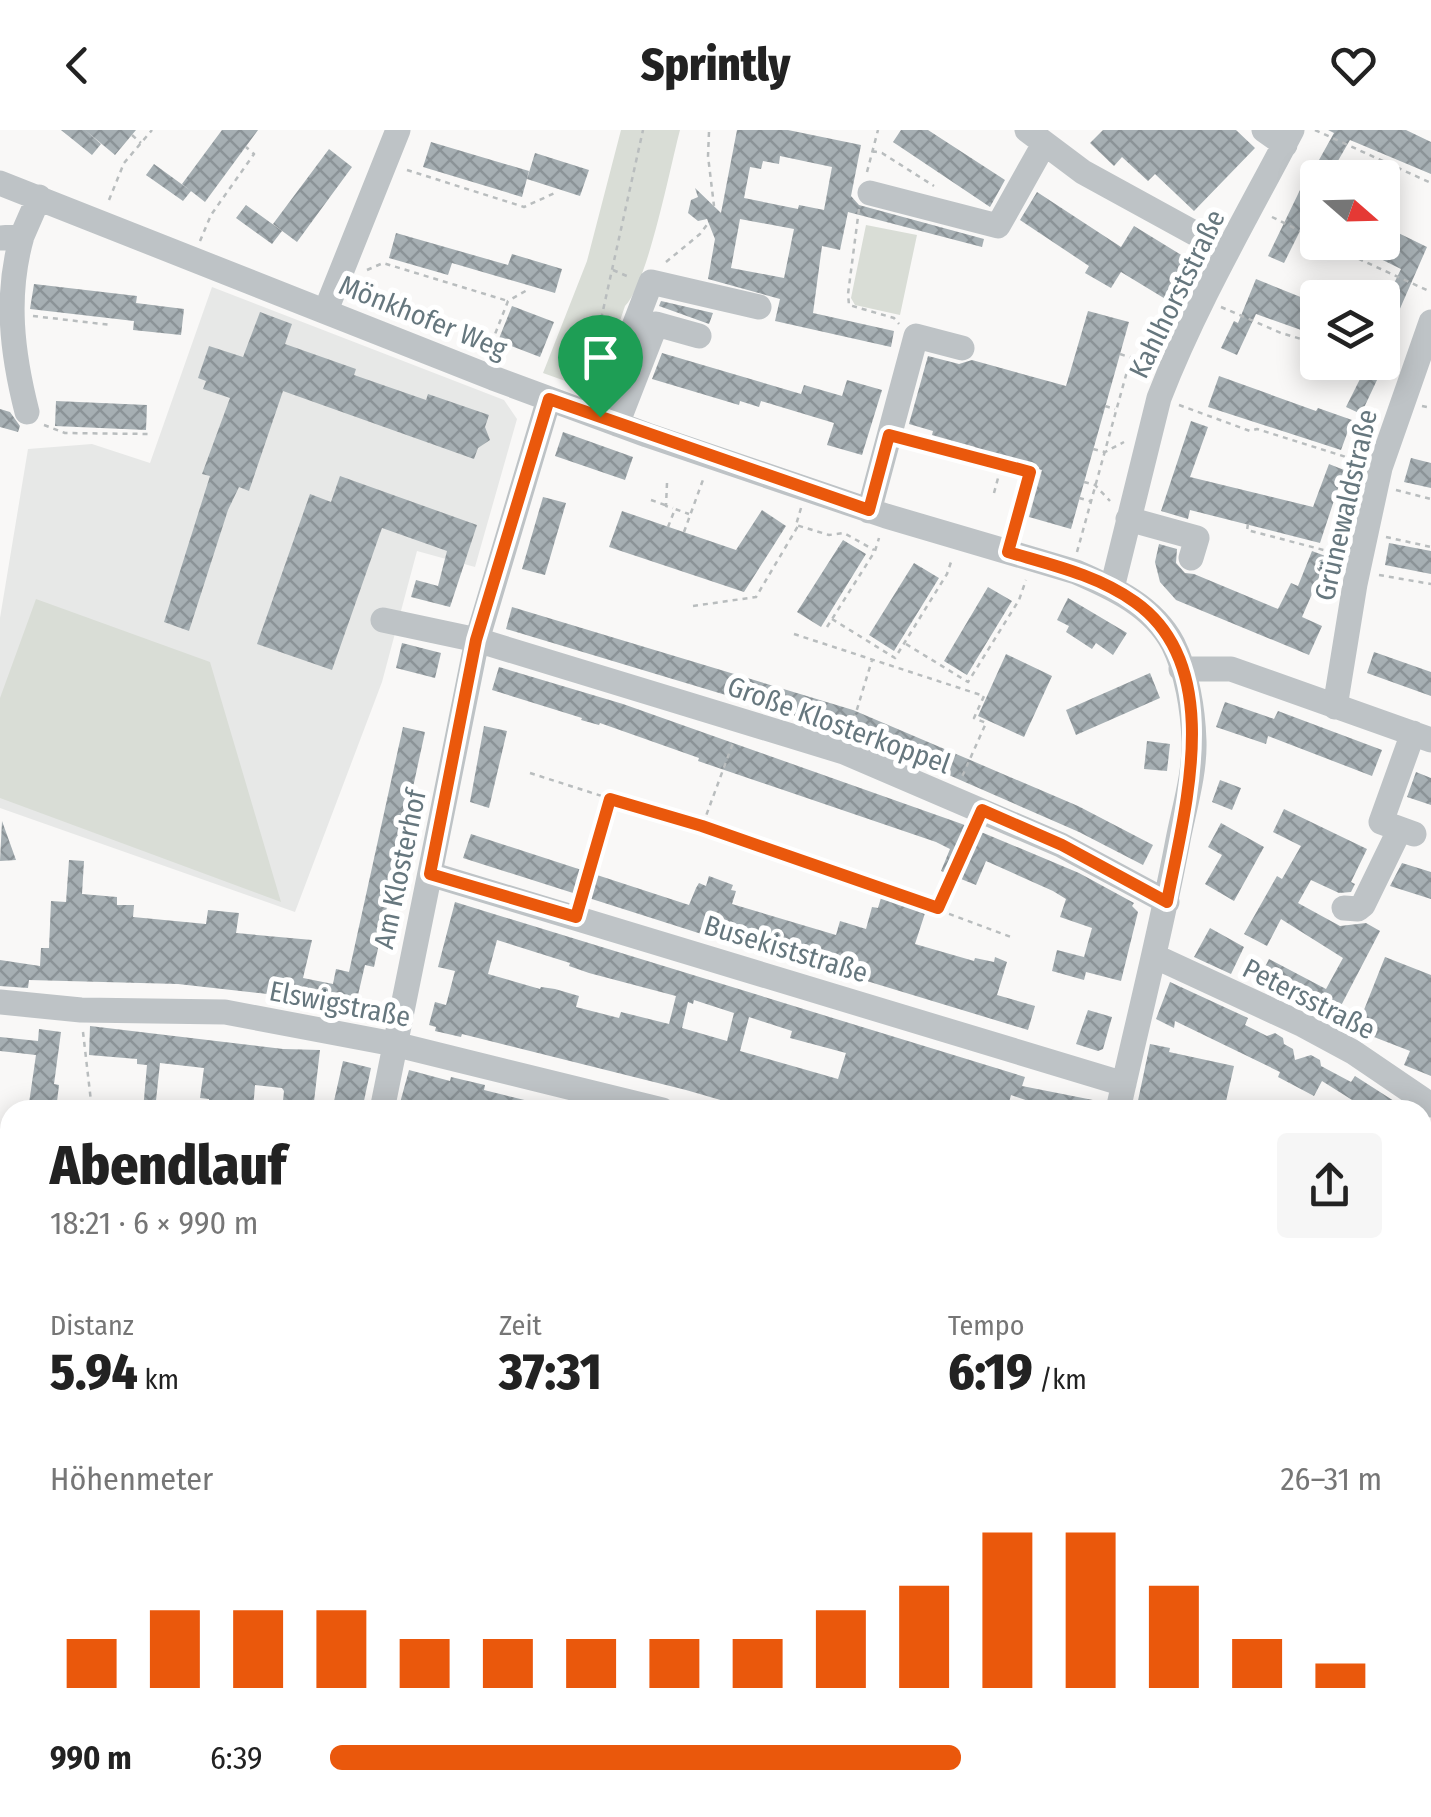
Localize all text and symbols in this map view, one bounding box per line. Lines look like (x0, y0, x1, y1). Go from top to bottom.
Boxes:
icon: back (50, 38, 105, 93)
text: Sprintly (641, 38, 790, 92)
icon: heart (1326, 38, 1381, 93)
north arrow (1300, 160, 1400, 260)
map controls (1300, 160, 1400, 380)
street label: Kahlhorststraße (1122, 205, 1232, 383)
street label: Mönkhofer Weg (334, 268, 513, 366)
button: layers (1300, 280, 1400, 380)
pin (558, 315, 643, 418)
icon: arrive (573, 330, 628, 385)
street label: Grünewaldstraße (1308, 406, 1384, 604)
street label: Große Klosterkoppel (723, 669, 955, 781)
street label: Am Klosterhof (367, 784, 433, 952)
street label: Busekiststraße (700, 908, 872, 990)
street label: Petersstraße (1237, 952, 1381, 1046)
street label: Elswigstraße (267, 974, 413, 1034)
text: Abendlauf (50, 1133, 286, 1199)
button: share (1277, 1133, 1382, 1238)
text: 18:21 · 6 × 990 m (50, 1204, 258, 1242)
text: Distanz (50, 1309, 134, 1342)
text: Zeit (499, 1309, 542, 1342)
text: Tempo (948, 1309, 1024, 1342)
text: 5.94 (50, 1342, 138, 1402)
text: 37:31 (499, 1342, 602, 1402)
text: 6:19 (948, 1342, 1033, 1402)
text: km (138, 1363, 179, 1396)
text: /km (1033, 1363, 1087, 1396)
text: Höhenmeter (50, 1460, 213, 1498)
text: 26–31 m (1280, 1460, 1382, 1498)
text: 990 m (50, 1739, 132, 1777)
text: 6:39 (210, 1739, 263, 1777)

